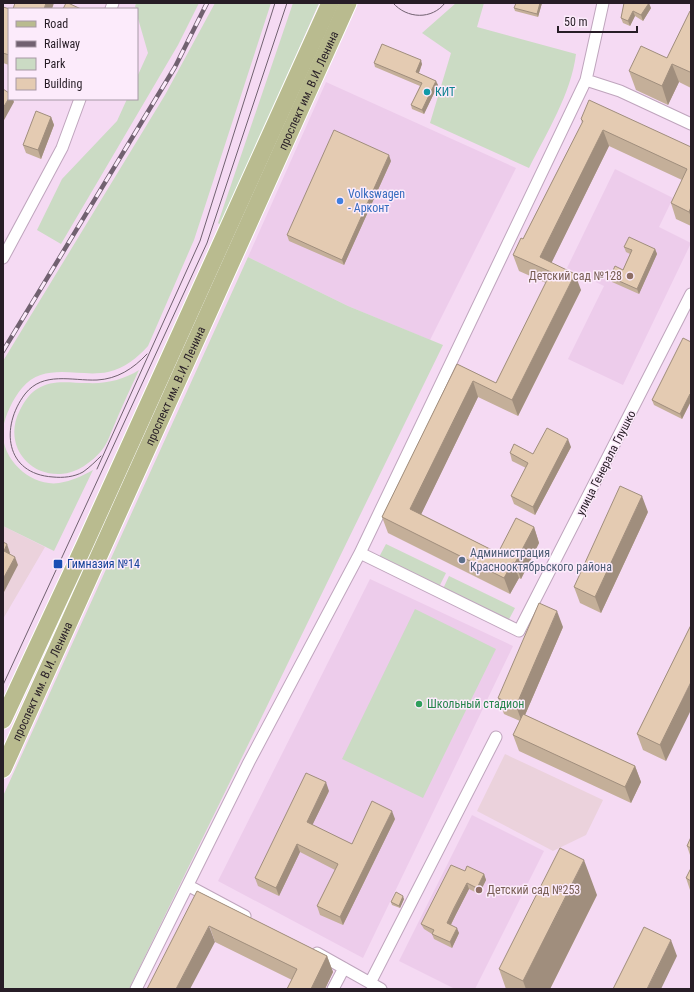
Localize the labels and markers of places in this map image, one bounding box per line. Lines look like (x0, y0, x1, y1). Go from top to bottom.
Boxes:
place label: КИТ (435, 85, 455, 99)
marker: КИТ (422, 87, 432, 97)
place label: Volkswagen - Арконт (348, 187, 405, 215)
marker: Volkswagen - Арконт (335, 196, 345, 206)
place label: Детский сад №128 (529, 269, 622, 283)
marker: Детский сад №128 (625, 271, 635, 281)
place label: Администрация Краснооктябрьского района (470, 546, 612, 574)
marker: Администрация Краснооктябрьского района (457, 555, 467, 565)
place label: Гимназия №14 (67, 557, 140, 571)
marker: Гимназия №14 (52, 558, 64, 570)
place label: Школьный стадион (427, 697, 524, 711)
marker: Школьный стадион (414, 699, 424, 709)
place label: Детский сад №253 (487, 883, 580, 897)
marker: Детский сад №253 (474, 885, 484, 895)

